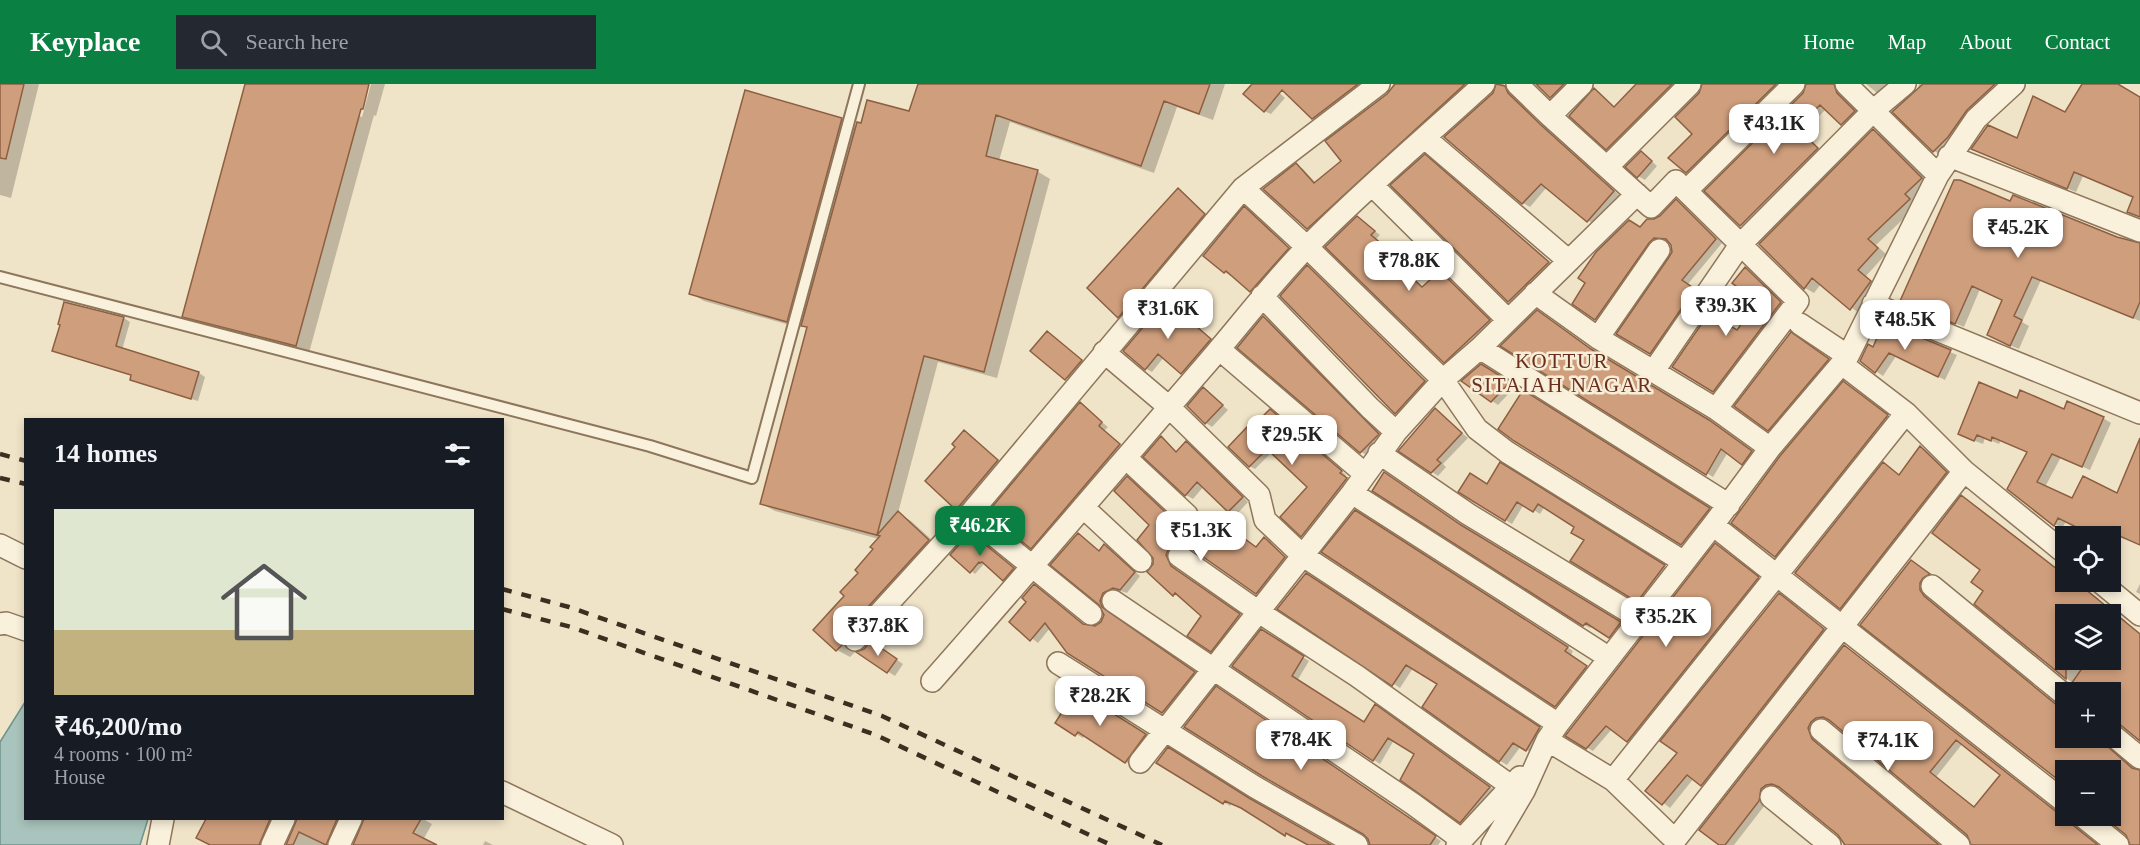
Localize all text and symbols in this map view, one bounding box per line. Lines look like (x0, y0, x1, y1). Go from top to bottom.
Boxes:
search box (176, 15, 596, 69)
text: Keyplace (30, 26, 140, 57)
icon: search (197, 26, 230, 59)
text: Search here (245, 29, 349, 54)
text: Home (1803, 30, 1855, 54)
text: Map (1888, 30, 1926, 54)
text: About (1959, 30, 2012, 54)
text: Contact (2045, 30, 2110, 54)
pin: ₹43.1K (1725, 104, 1823, 155)
text: ₹43.1K (1743, 112, 1805, 134)
pin: ₹45.2K (1969, 208, 2067, 259)
text: ₹45.2K (1987, 216, 2049, 238)
pin: ₹78.8K (1360, 241, 1458, 292)
text: ₹78.8K (1378, 249, 1440, 271)
pin: ₹39.3K (1677, 286, 1775, 337)
pin: ₹31.6K (1119, 289, 1217, 340)
text: ₹39.3K (1695, 294, 1757, 316)
text: ₹31.6K (1137, 297, 1199, 319)
pin: ₹48.5K (1856, 300, 1954, 351)
text: ₹48.5K (1874, 308, 1936, 330)
district label: KOTTUR SITAIAH NAGAR (1471, 349, 1653, 397)
pin: ₹29.5K (1243, 415, 1341, 466)
text: ₹29.5K (1261, 423, 1323, 445)
icon: filters (441, 438, 474, 471)
text: 14 homes (54, 439, 157, 468)
pin: ₹46.2K (931, 506, 1029, 557)
pin: ₹51.3K (1152, 511, 1250, 562)
text: ₹46.2K (949, 514, 1011, 536)
text: ₹51.3K (1170, 519, 1232, 541)
map controls (2055, 526, 2121, 826)
button: locate (2055, 526, 2121, 592)
icon: home (210, 548, 318, 656)
pin: ₹35.2K (1617, 597, 1715, 648)
button: layers (2055, 604, 2121, 670)
text: ₹35.2K (1635, 605, 1697, 627)
pin: ₹37.8K (829, 606, 927, 657)
text: ₹37.8K (847, 614, 909, 636)
pin: ₹28.2K (1051, 676, 1149, 727)
button: + (2055, 682, 2121, 748)
text: ₹28.2K (1069, 684, 1131, 706)
text: ₹46,200/mo (54, 712, 182, 741)
pin: ₹78.4K (1252, 720, 1350, 771)
pin: ₹74.1K (1839, 721, 1937, 772)
text: ₹78.4K (1270, 728, 1332, 750)
text: ₹74.1K (1857, 729, 1919, 751)
text: 4 rooms · 100 m² (54, 743, 192, 765)
button: − (2055, 760, 2121, 826)
text: House (54, 766, 105, 788)

